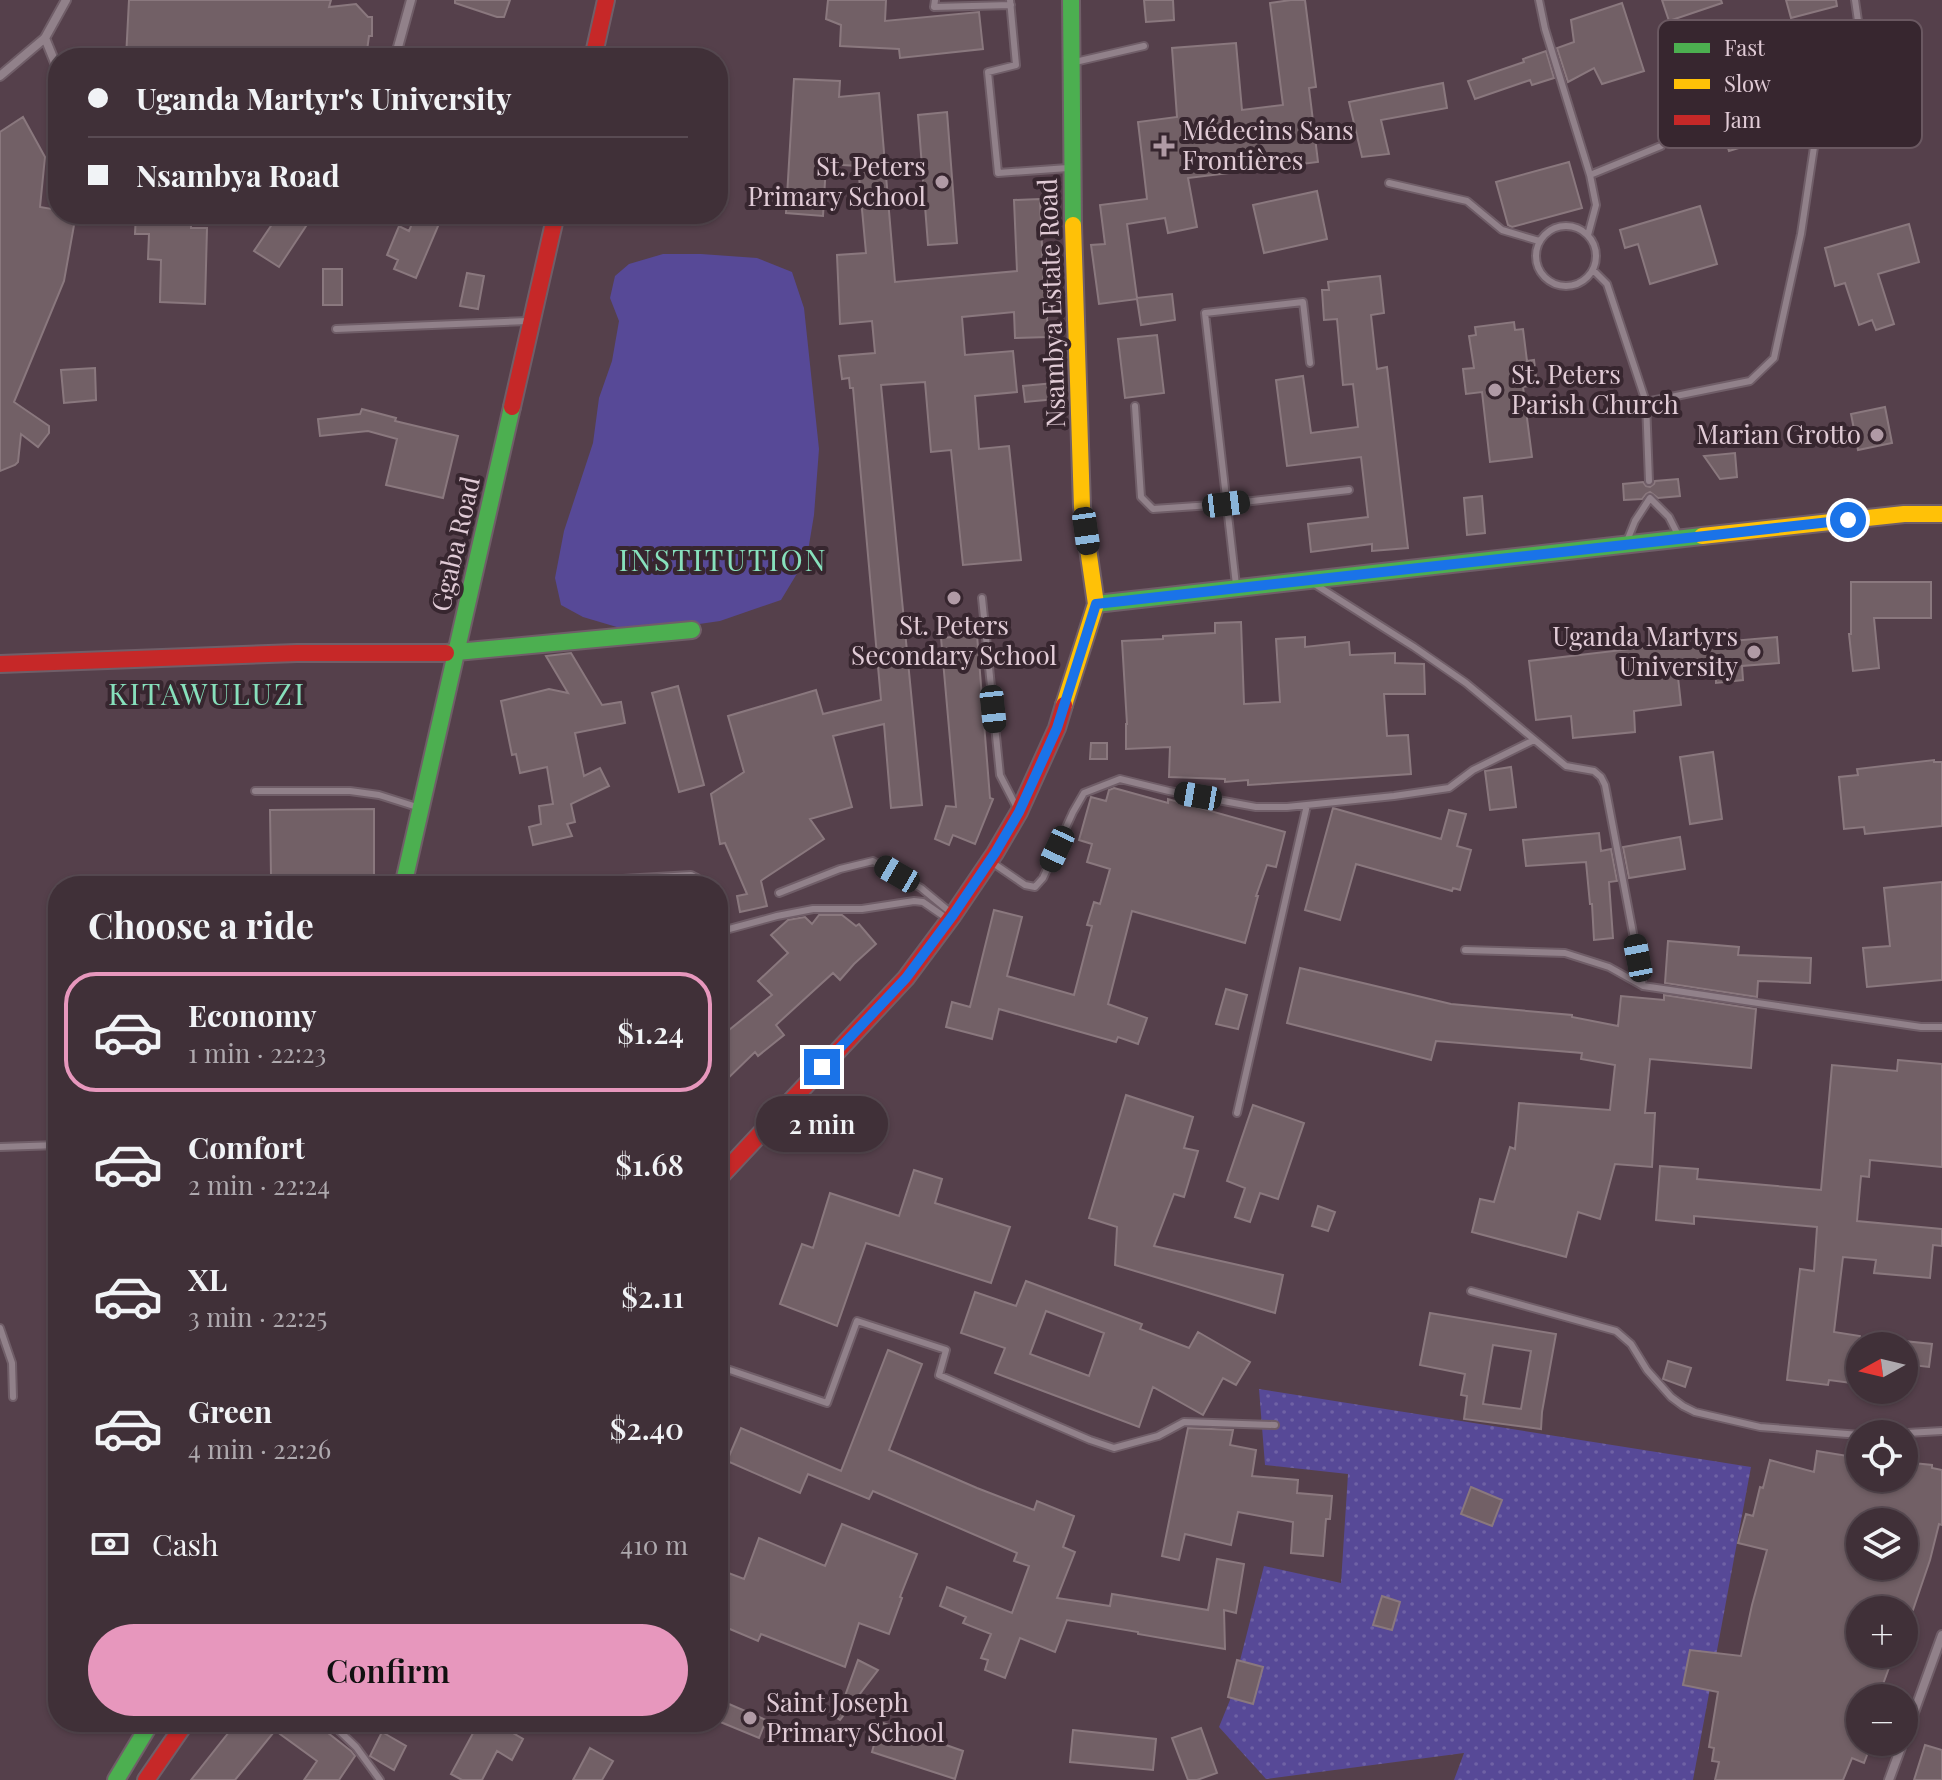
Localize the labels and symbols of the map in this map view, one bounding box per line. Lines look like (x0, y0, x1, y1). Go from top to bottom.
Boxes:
legend (1658, 20, 1922, 148)
text: Fast (1724, 32, 1766, 62)
text: Slow (1724, 68, 1771, 98)
text: Jam (1723, 104, 1762, 134)
place label: Médecins Sans Frontières (1182, 112, 1354, 177)
marker: Médecins Sans Frontières (1153, 135, 1175, 157)
place label: St. Peters Primary School (747, 148, 926, 213)
marker: St. Peters Primary School (933, 173, 951, 191)
street label: Nsambya Estate Road (1029, 178, 1072, 428)
place label: St. Peters Parish Church (1511, 356, 1679, 421)
marker: St. Peters Parish Church (1486, 381, 1504, 399)
place label: Marian Grotto (1696, 416, 1861, 451)
marker: Marian Grotto (1868, 426, 1886, 444)
street label: Ggaba Road (422, 473, 487, 615)
car (1201, 489, 1251, 519)
route start (1830, 502, 1866, 538)
car (1071, 506, 1101, 556)
district label: INSTITUTION (618, 539, 828, 579)
marker: St. Peters Secondary School (945, 589, 963, 607)
place label: St. Peters Secondary School (851, 607, 1057, 672)
place label: Uganda Martyrs University (1552, 618, 1738, 683)
marker: Uganda Martyrs University (1745, 643, 1763, 661)
district label: KITAWULUZI (108, 673, 306, 713)
car (979, 684, 1007, 734)
car (1172, 780, 1224, 812)
car (1036, 822, 1078, 876)
car (870, 852, 924, 896)
car (1622, 932, 1654, 984)
route end (804, 1049, 840, 1085)
callout: 2 min (756, 1095, 888, 1151)
north arrow (1846, 1332, 1918, 1404)
place label: Saint Joseph Primary School (766, 1684, 945, 1749)
marker: Saint Joseph Primary School (741, 1709, 759, 1727)

